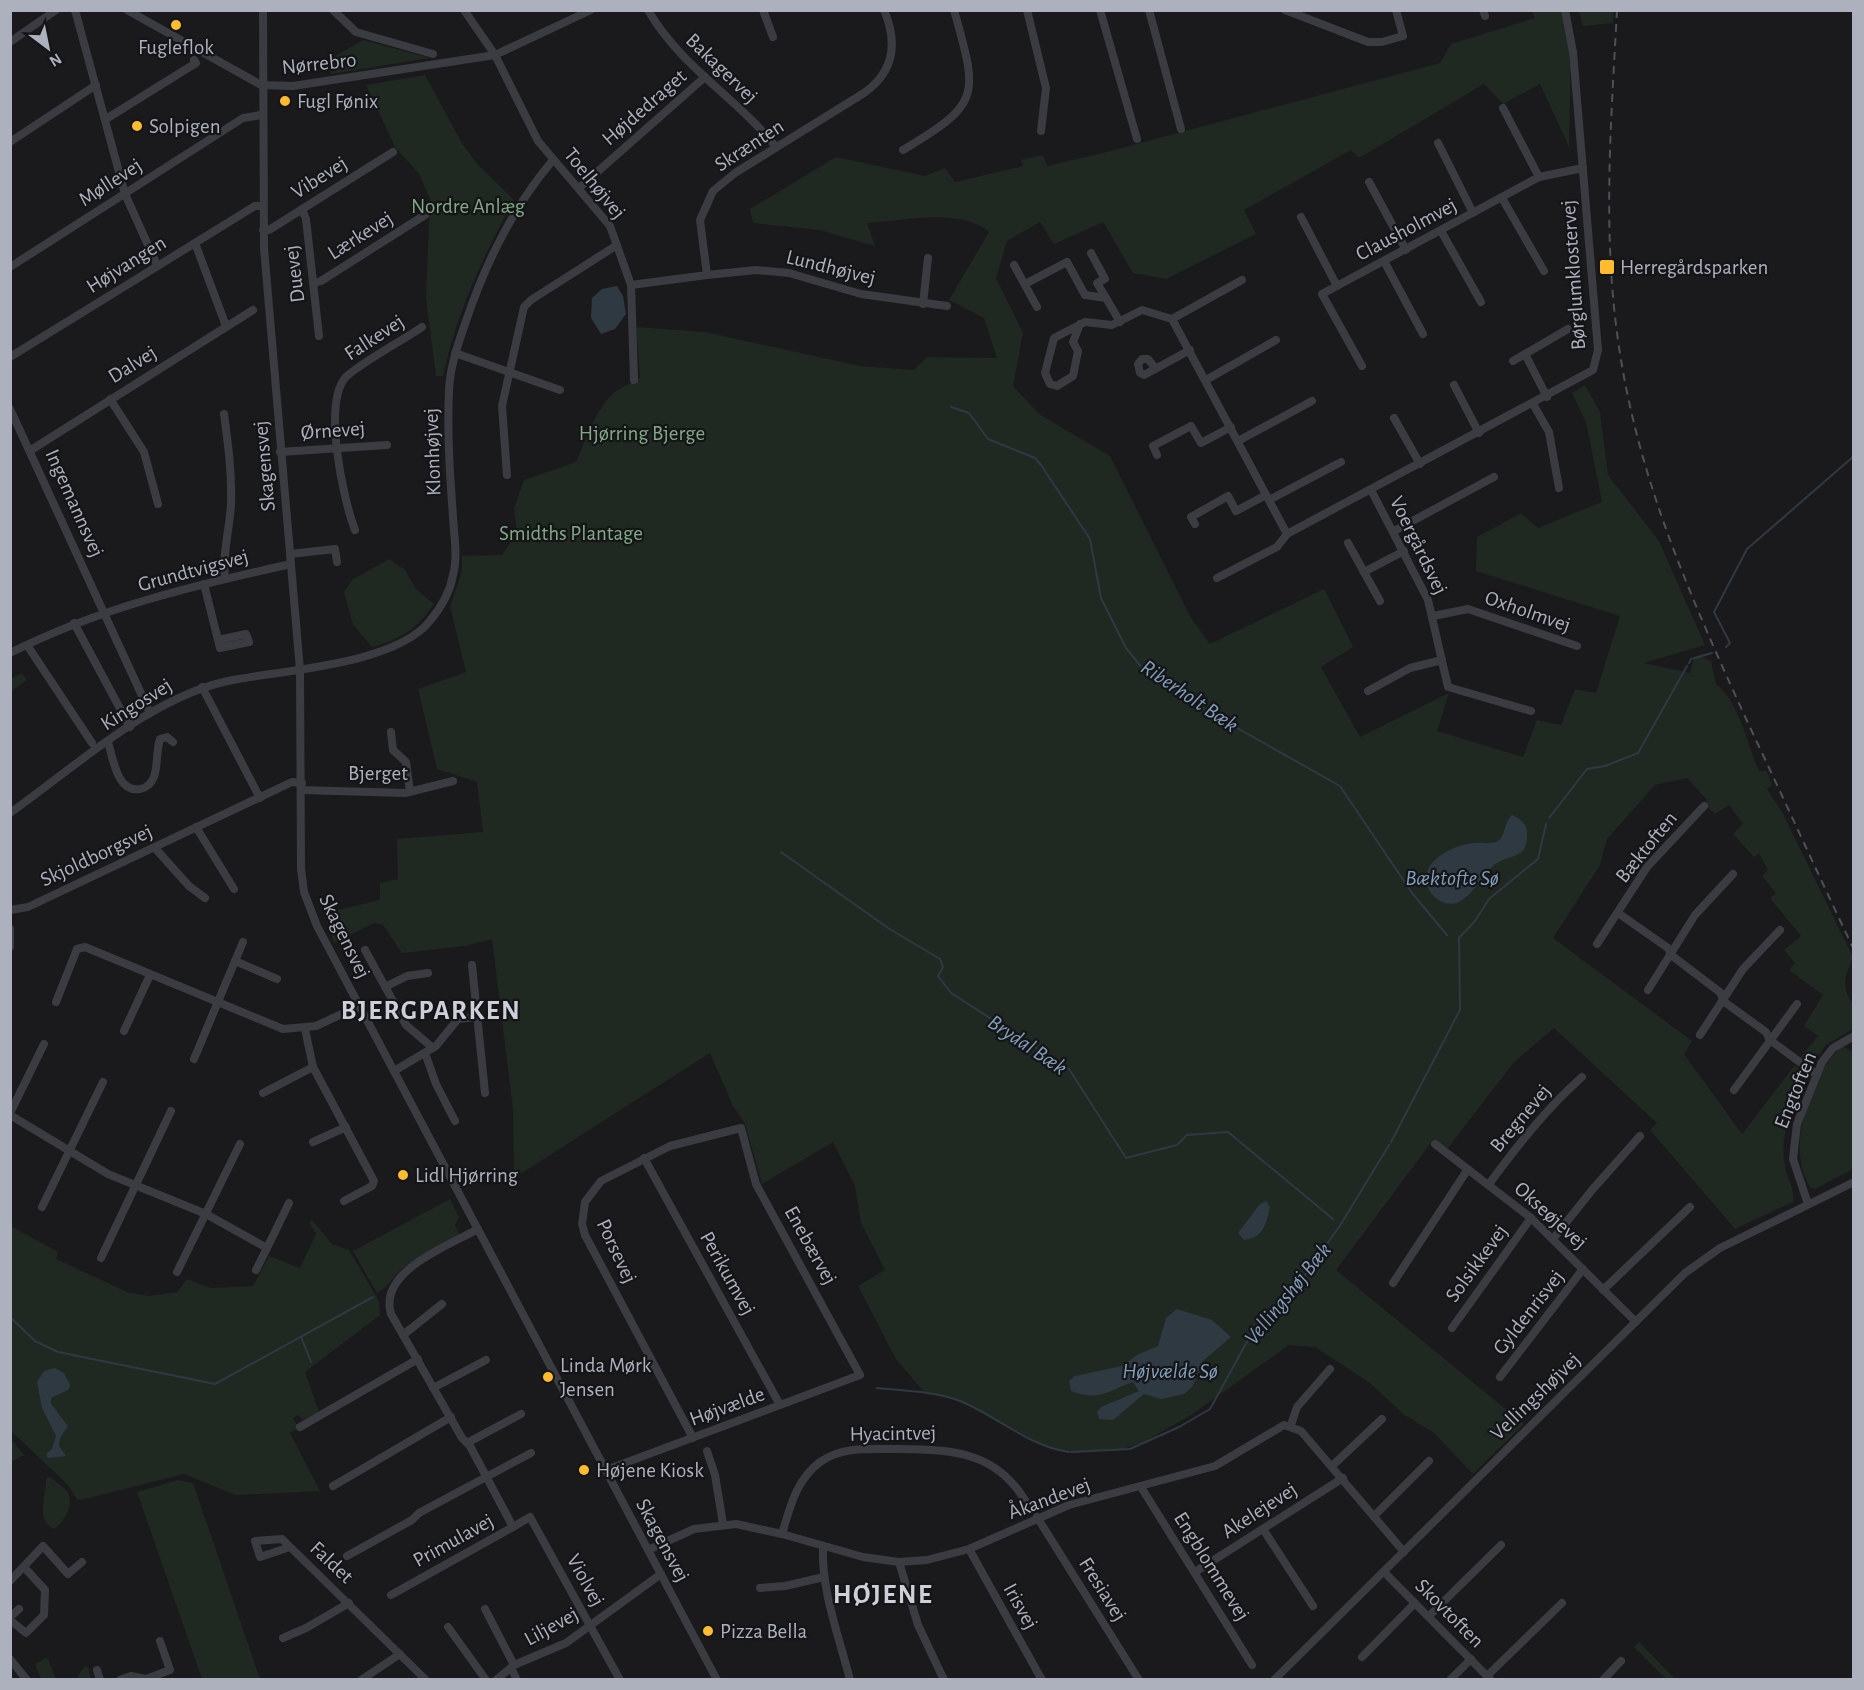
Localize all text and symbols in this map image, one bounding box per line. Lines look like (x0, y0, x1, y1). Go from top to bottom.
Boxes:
north arrow (18, 18, 78, 78)
marker: Fugleflok (169, 18, 183, 32)
street label: Bakagervej (682, 29, 762, 107)
place label: Fugleflok (138, 37, 214, 58)
street label: Nørrebro (281, 49, 357, 78)
text: N (46, 50, 64, 70)
street label: Højdedraget (598, 65, 691, 149)
place label: Fugl Fønix (297, 91, 378, 112)
marker: Fugl Fønix (278, 94, 292, 108)
street label: Skrænten (711, 115, 788, 175)
place label: Solpigen (149, 116, 221, 137)
marker: Solpigen (130, 119, 144, 133)
street label: Toelhøjvej (560, 144, 629, 223)
street label: Vibevej (288, 152, 351, 203)
street label: Møllevej (75, 154, 145, 210)
street label: Clausholmvej (1352, 194, 1460, 265)
park label: Nordre Anlæg (411, 196, 526, 217)
street label: Børglumklostervej (1558, 199, 1589, 351)
street label: Lærkevej (324, 207, 397, 264)
street label: Højvangen (83, 232, 170, 297)
street label: Duevej (281, 244, 308, 304)
street label: Lundhøjvej (784, 246, 878, 289)
place label: Herregårdsparken (1620, 257, 1768, 278)
marker: Herregårdsparken (1598, 258, 1616, 276)
street label: Falkevej (341, 311, 408, 364)
street label: Dalvej (105, 342, 160, 387)
street label: Klonhøjvej (420, 408, 445, 496)
street label: Ørnevej (300, 418, 366, 443)
street label: Skagensvej (250, 420, 279, 512)
park label: Hjørring Bjerge (579, 423, 705, 444)
street label: Ingemannsvej (41, 446, 108, 560)
street label: Voergårdsvej (1386, 493, 1451, 598)
park label: Smidths Plantage (499, 523, 643, 544)
street label: Grundtvigsvej (136, 546, 251, 595)
street label: Oxholmvej (1482, 587, 1573, 636)
water label: Riberholt Bæk (1137, 655, 1242, 736)
street label: Kingosvej (97, 674, 176, 734)
street label: Bjerget (348, 763, 408, 784)
street label: Bæktoften (1612, 808, 1681, 887)
street label: Skjoldborgsvej (37, 820, 155, 890)
water label: Bæktofte Sø (1405, 867, 1499, 889)
street label: Skagensvej (315, 891, 374, 982)
district label: BJERGPARKEN (341, 997, 521, 1024)
water label: Brydal Bæk (984, 1011, 1071, 1079)
street label: Engtoften (1771, 1049, 1820, 1132)
street label: Bregnevej (1486, 1080, 1555, 1156)
place label: Lidl Hjørring (415, 1165, 519, 1186)
marker: Lidl Hjørring (396, 1168, 410, 1182)
street label: Okseøjevej (1510, 1178, 1591, 1253)
street label: Enebærvej (780, 1202, 841, 1288)
street label: Porsevej (593, 1216, 640, 1287)
street label: Solsikkevej (1441, 1221, 1511, 1306)
street label: Perikumvej (696, 1228, 759, 1319)
water label: Vellingshøj Bæk (1240, 1239, 1335, 1349)
street label: Gyldenrisvej (1489, 1266, 1568, 1359)
street label: Vellingshøjvej (1487, 1349, 1584, 1444)
place label: Linda Mørk Jensen (560, 1355, 652, 1400)
water label: Højvælde Sø (1122, 1360, 1218, 1382)
marker: Linda Mørk Jensen (541, 1370, 555, 1384)
street label: Højvælde (687, 1383, 768, 1430)
street label: Hyacintvej (850, 1422, 936, 1445)
place label: Højene Kiosk (596, 1460, 704, 1481)
marker: Højene Kiosk (577, 1463, 591, 1477)
street label: Åkandevej (1004, 1472, 1093, 1523)
street label: Akelejevej (1218, 1478, 1301, 1542)
street label: Skagensvej (632, 1495, 693, 1585)
street label: Engblommevej (1170, 1508, 1253, 1624)
street label: Primulavej (409, 1510, 497, 1571)
street label: Faldet (306, 1537, 358, 1588)
street label: Violvej (563, 1551, 608, 1610)
street label: Fresiavej (1075, 1554, 1130, 1625)
street label: Skovtoften (1411, 1575, 1488, 1652)
street label: Irisvej (1000, 1580, 1042, 1633)
district label: HØJENE (833, 1581, 933, 1608)
street label: Liljevej (521, 1603, 582, 1650)
place label: Pizza Bella (720, 1621, 808, 1642)
marker: Pizza Bella (701, 1624, 715, 1638)

